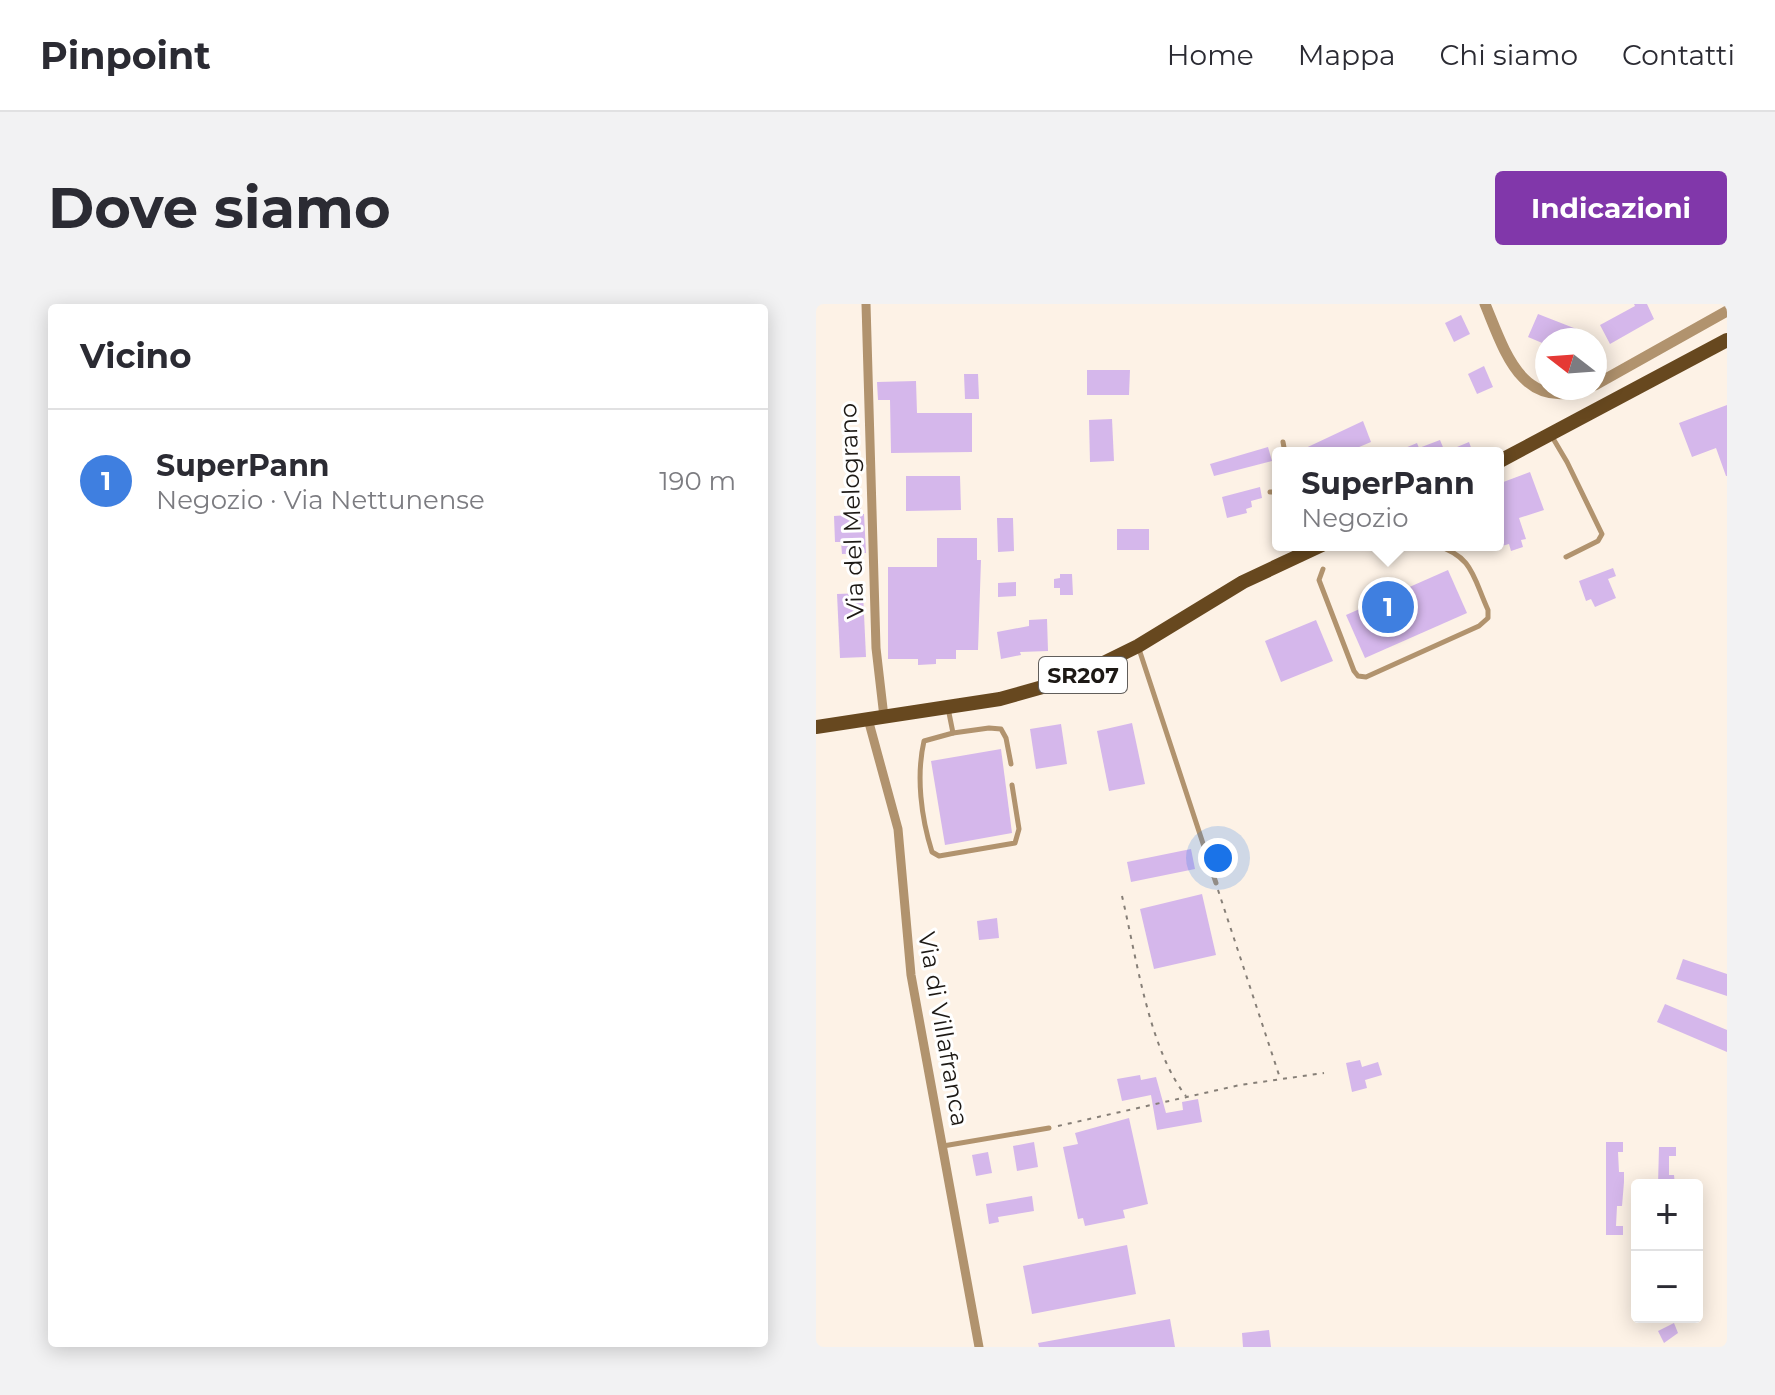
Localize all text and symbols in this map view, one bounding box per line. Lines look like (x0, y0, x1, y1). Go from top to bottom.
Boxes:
text: Pinpoint (40, 32, 211, 79)
text: Home (1167, 38, 1254, 72)
text: Mappa (1298, 38, 1395, 72)
text: Chi siamo (1439, 38, 1578, 72)
text: Contatti (1622, 38, 1735, 72)
button: Indicazioni (1495, 171, 1727, 245)
text: Dove siamo (48, 174, 391, 242)
north arrow (1535, 328, 1607, 400)
text: Vicino (80, 335, 192, 377)
street label: Via del Melograno (833, 402, 870, 620)
text: SuperPann (156, 447, 330, 484)
popup (1272, 447, 1504, 551)
text: 1 (101, 465, 111, 497)
text: 190 m (659, 465, 736, 497)
text: SuperPann (1301, 465, 1475, 502)
text: Negozio · Via Nettunense (156, 484, 485, 516)
text: Negozio (1301, 502, 1409, 534)
pin: 1 (1362, 577, 1414, 637)
road number: SR207 (1039, 657, 1127, 693)
your location (1198, 838, 1238, 878)
street label: Via di Villafranca (912, 929, 975, 1128)
map controls (1631, 1179, 1703, 1323)
button: + (1631, 1179, 1703, 1251)
button: − (1631, 1251, 1703, 1323)

